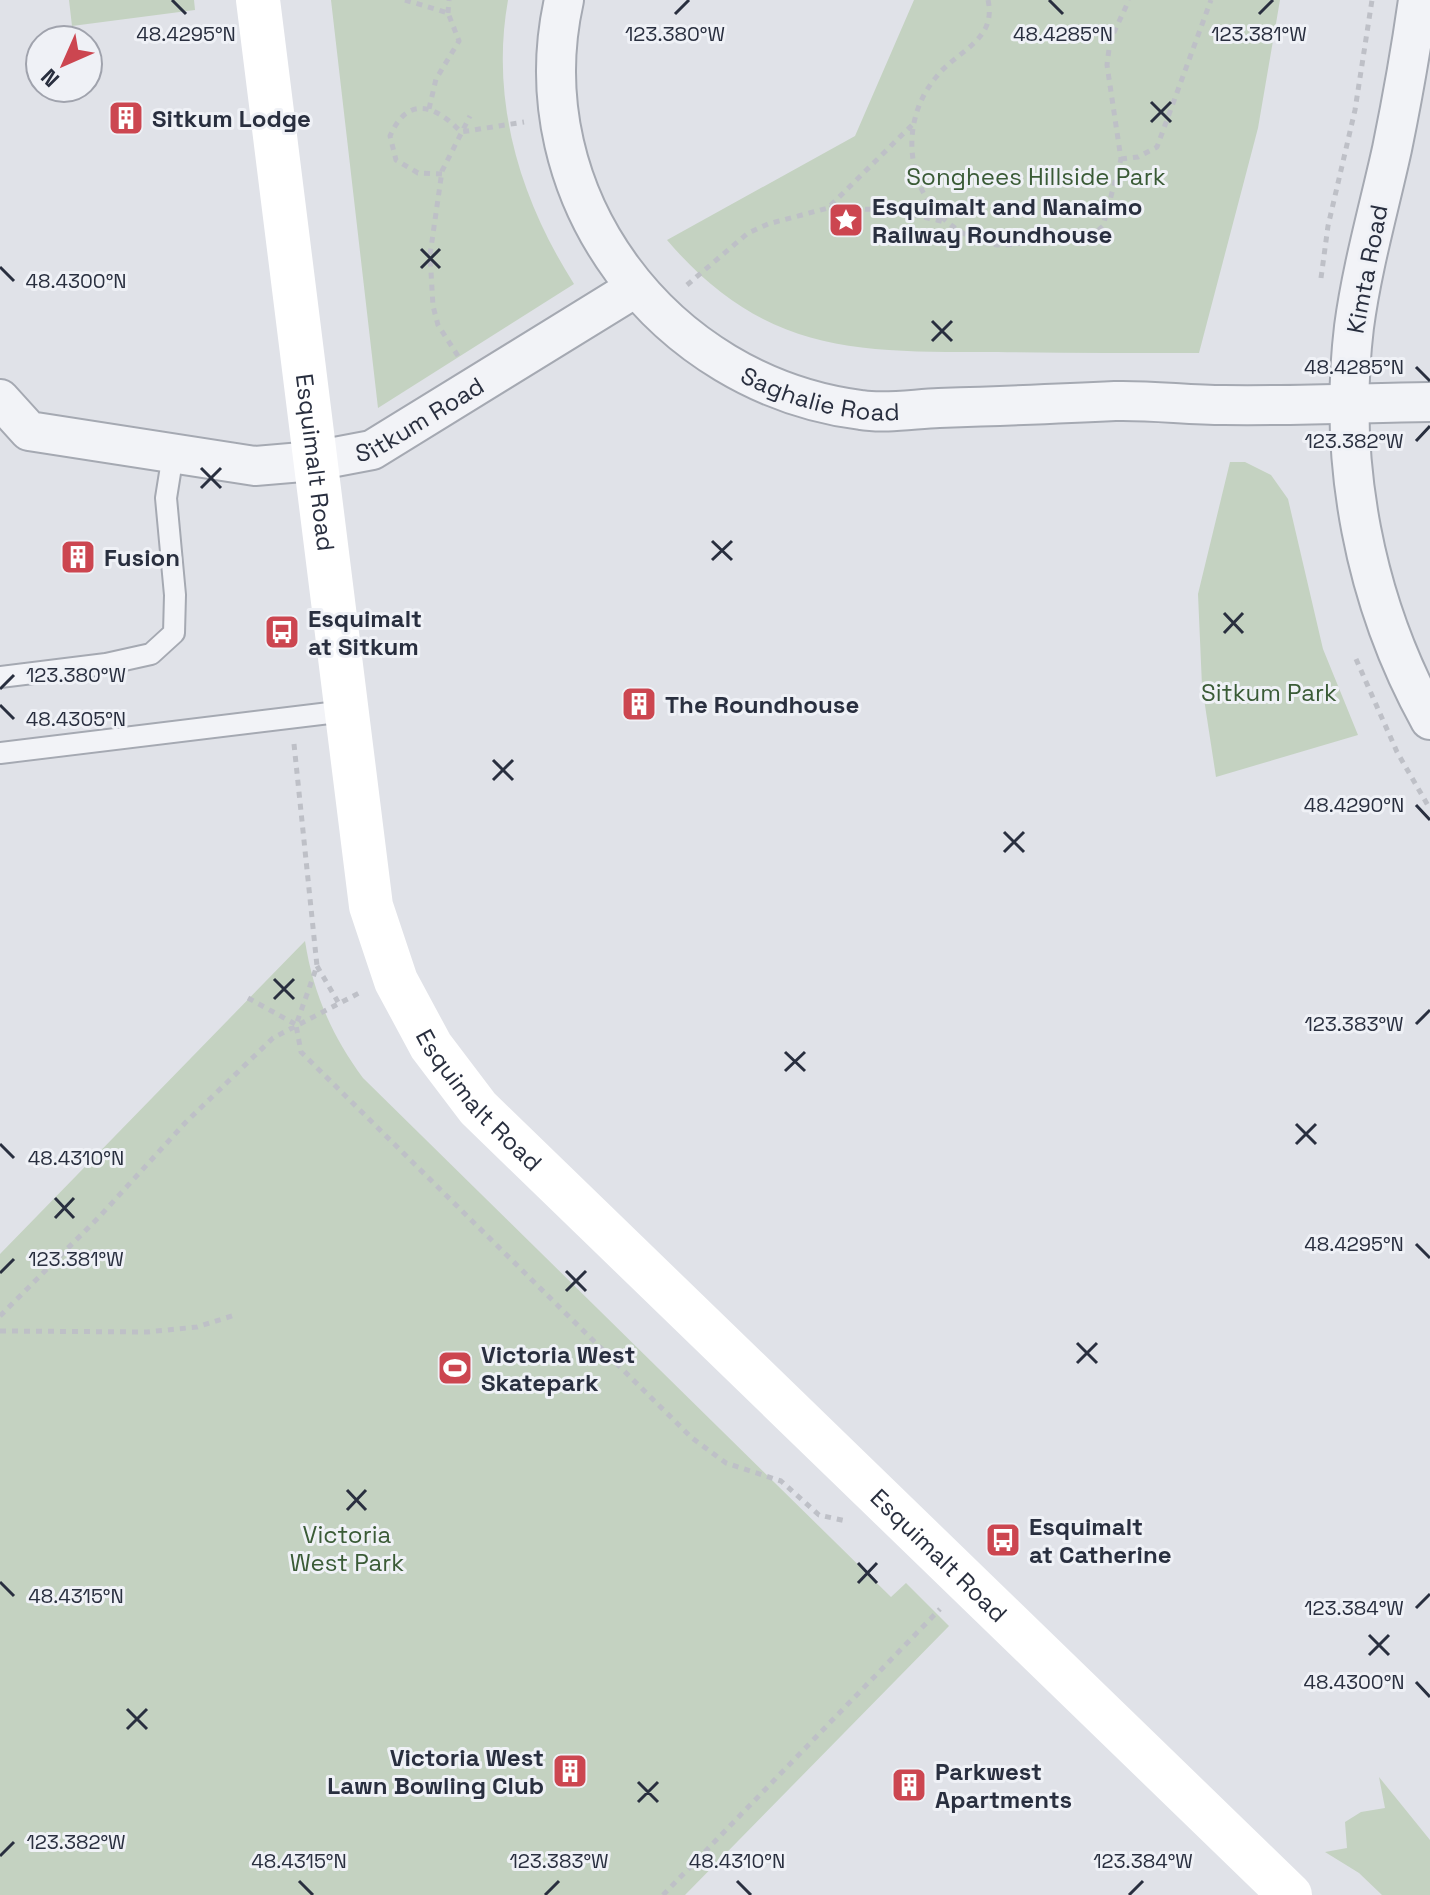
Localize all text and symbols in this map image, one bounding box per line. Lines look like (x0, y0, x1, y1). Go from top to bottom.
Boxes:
text: 48.4295°N (136, 21, 236, 47)
text: 123.380°W (625, 21, 725, 47)
text: 48.4285°N (1013, 21, 1113, 47)
text: 123.381°W (1211, 21, 1307, 47)
north arrow (24, 24, 104, 104)
text: N (35, 63, 65, 93)
building icon: Sitkum Lodge (107, 99, 145, 137)
place label: Sitkum Lodge (152, 103, 311, 134)
park label: Songhees Hillside Park (906, 161, 1166, 192)
place label: Esquimalt and Nanaimo Railway Roundhouse (872, 191, 1142, 250)
place icon: Esquimalt and Nanaimo Railway Roundhouse (827, 201, 865, 239)
street label: Kimta Road (1339, 202, 1395, 336)
text: 48.4300°N (25, 268, 127, 294)
text: 48.4285°N (1304, 354, 1404, 380)
street label: Saghalie Road (736, 359, 900, 427)
street label: Sitkum Road (353, 369, 489, 468)
street label: Esquimalt Road (289, 372, 342, 553)
text: 123.382°W (1304, 428, 1404, 454)
building icon: Fusion (59, 538, 97, 576)
place label: Fusion (104, 542, 180, 573)
place label: Esquimalt at Sitkum (308, 603, 422, 662)
bus stop icon: Esquimalt at Sitkum (263, 613, 301, 651)
text: 123.380°W (26, 662, 126, 688)
park label: Sitkum Park (1201, 677, 1337, 708)
building icon: The Roundhouse (620, 685, 658, 723)
place label: The Roundhouse (665, 689, 859, 720)
text: 48.4305°N (26, 706, 126, 732)
text: 48.4290°N (1304, 792, 1404, 818)
text: 123.383°W (1304, 1011, 1404, 1037)
street label: Esquimalt Road (409, 1023, 549, 1177)
text: 48.4310°N (28, 1145, 124, 1171)
text: 48.4295°N (1304, 1231, 1404, 1257)
text: 123.381°W (28, 1246, 124, 1272)
place label: Victoria West Skatepark (481, 1339, 635, 1398)
sports icon: Victoria West Skatepark (436, 1349, 474, 1387)
street label: Esquimalt Road (864, 1482, 1014, 1628)
place label: Esquimalt at Catherine (1029, 1511, 1172, 1570)
park label: Victoria West Park (290, 1519, 404, 1578)
bus stop icon: Esquimalt at Catherine (984, 1521, 1022, 1559)
text: 48.4315°N (28, 1583, 124, 1609)
text: 123.384°W (1304, 1595, 1404, 1621)
text: 48.4300°N (1303, 1669, 1405, 1695)
place label: Victoria West Lawn Bowling Club (327, 1742, 544, 1801)
building icon: Victoria West Lawn Bowling Club (551, 1752, 589, 1790)
place label: Parkwest Apartments (935, 1756, 1072, 1815)
building icon: Parkwest Apartments (890, 1766, 928, 1804)
text: 123.382°W (26, 1829, 126, 1855)
text: 48.4315°N (251, 1848, 347, 1874)
text: 123.383°W (509, 1848, 609, 1874)
text: 48.4310°N (689, 1848, 785, 1874)
text: 123.384°W (1093, 1848, 1193, 1874)

